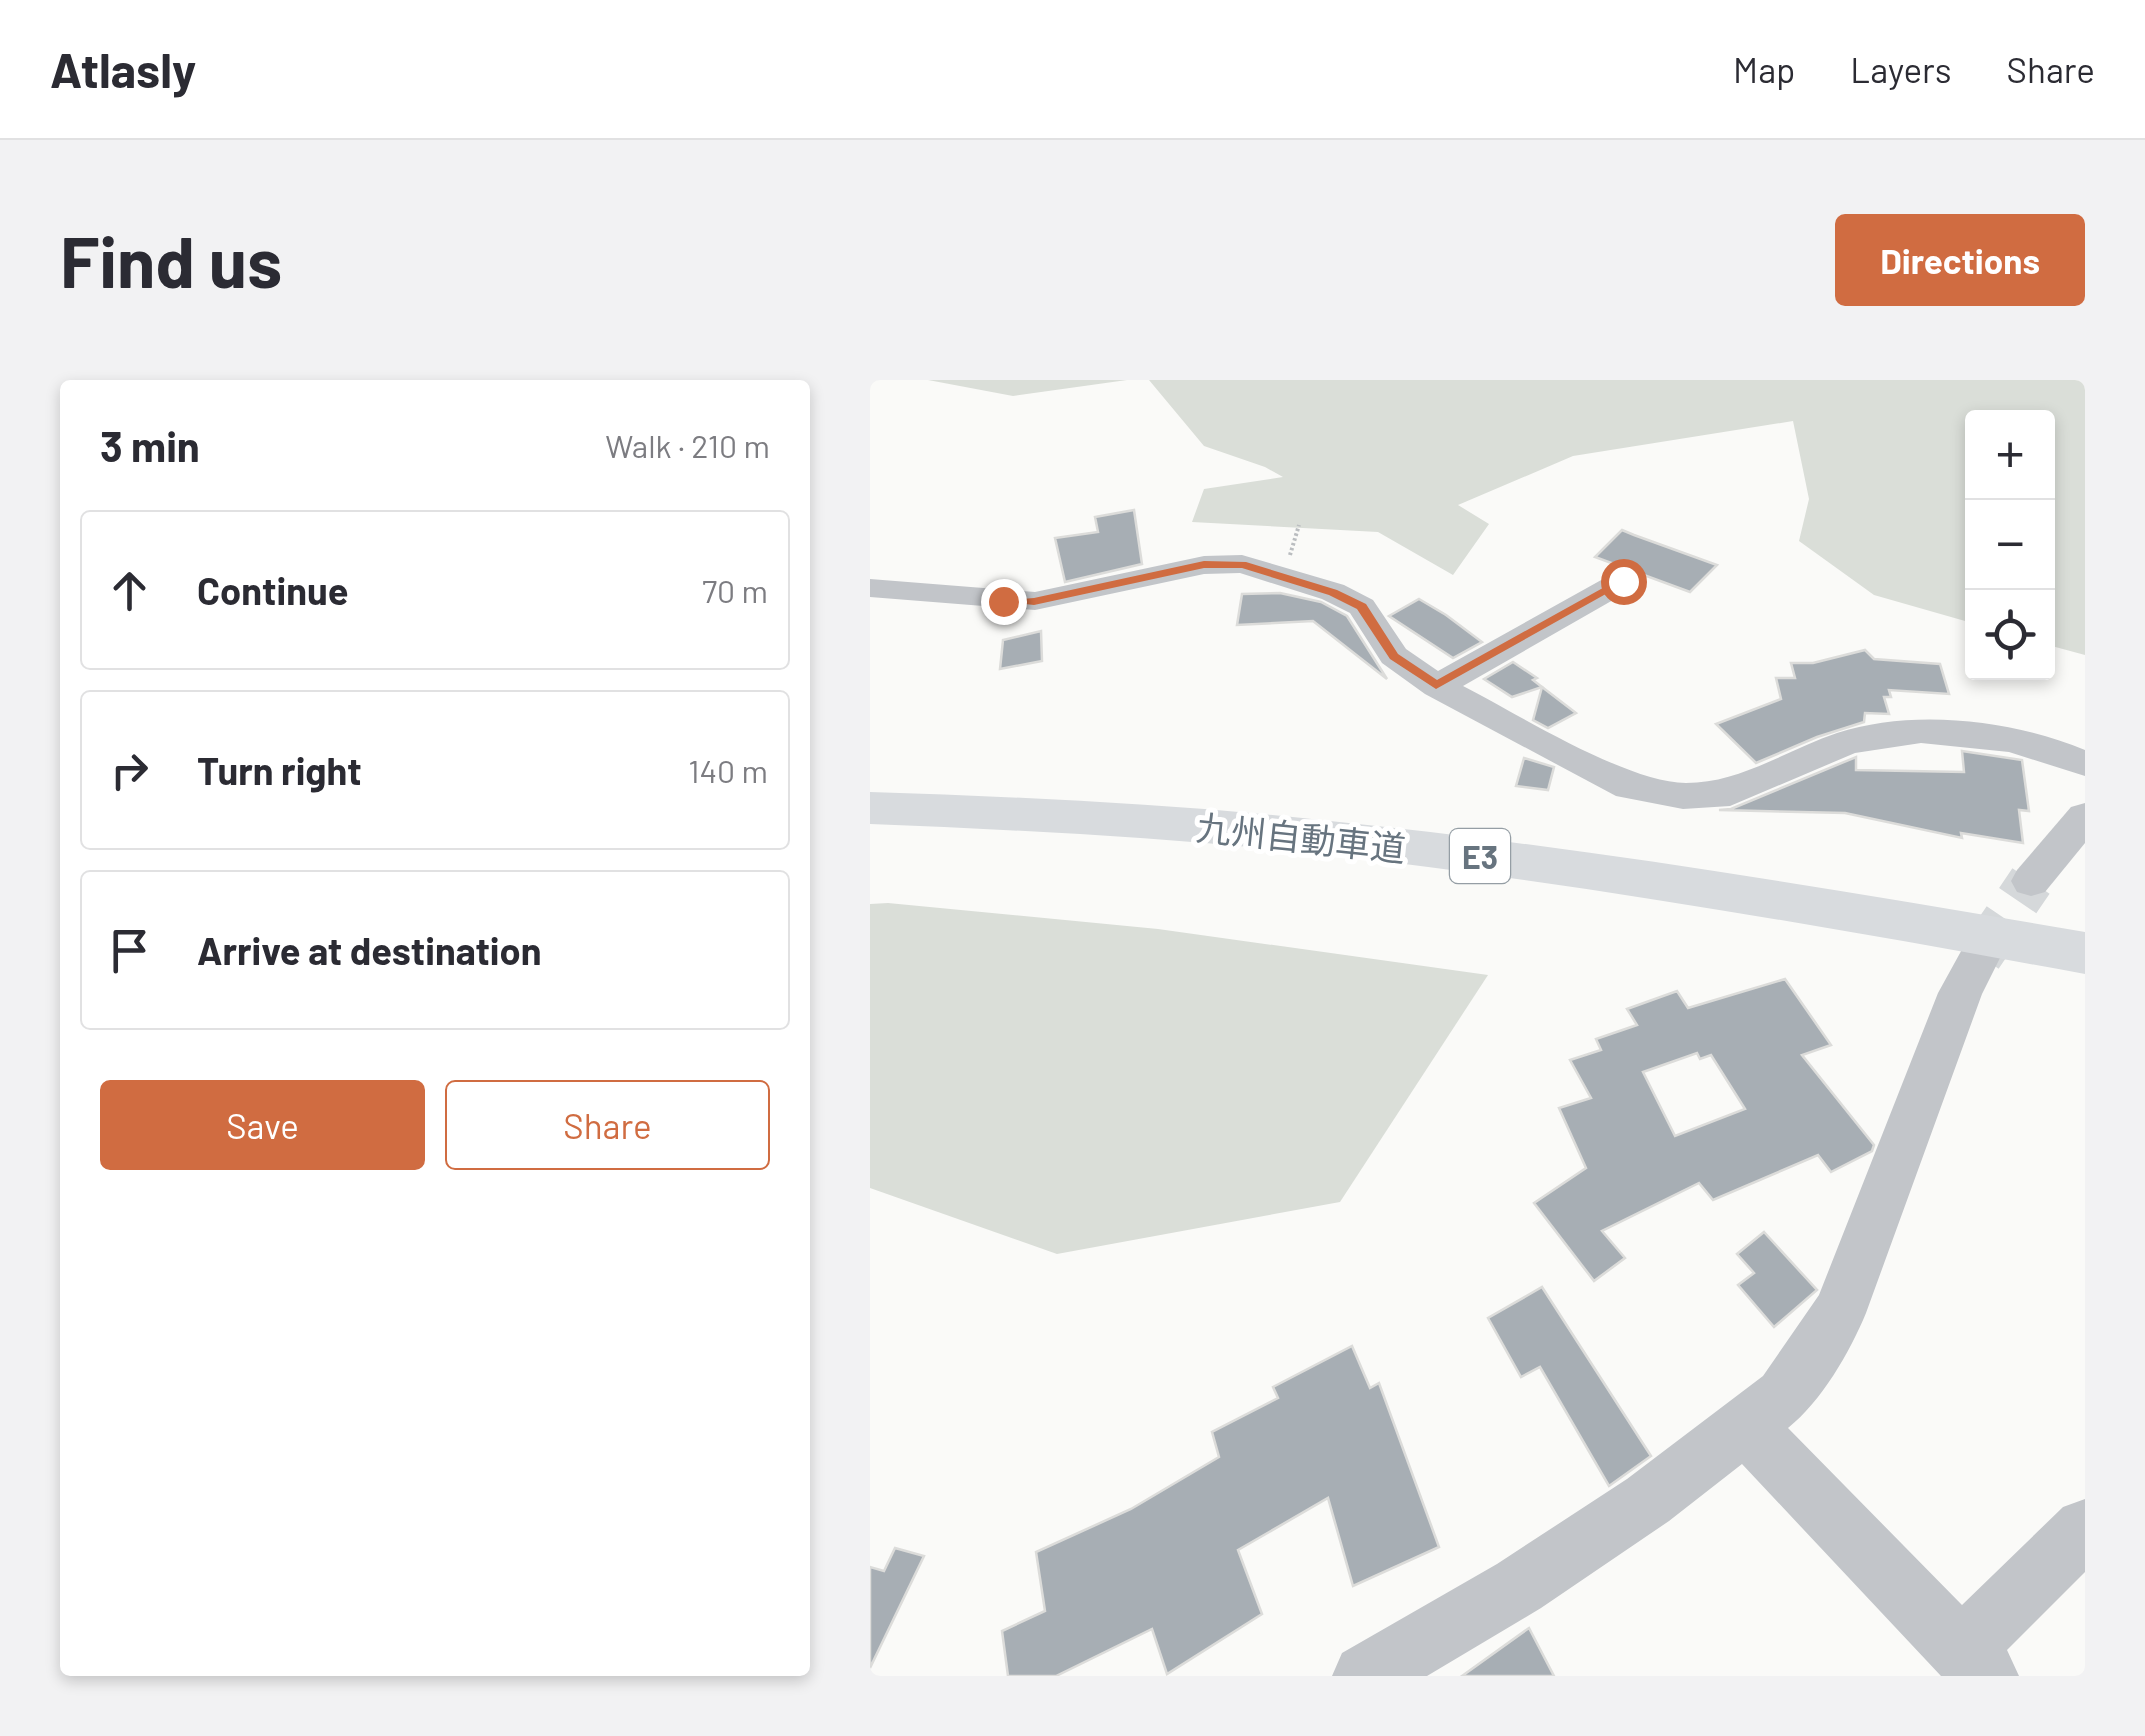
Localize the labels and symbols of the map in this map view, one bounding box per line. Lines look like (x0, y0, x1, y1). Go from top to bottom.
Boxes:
route start (1601, 559, 1647, 605)
route end (981, 579, 1027, 625)
street label: 九州自動車道 (1194, 805, 1408, 869)
road number: E3 (1450, 829, 1510, 883)

